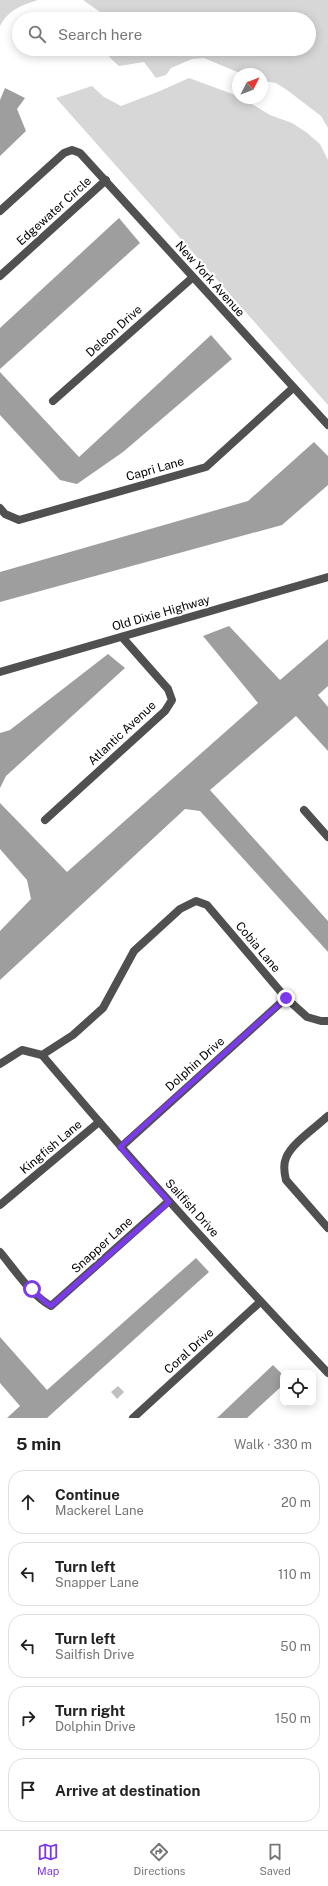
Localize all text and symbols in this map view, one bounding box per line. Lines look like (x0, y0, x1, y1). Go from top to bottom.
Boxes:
search box (12, 12, 316, 56)
icon: search (26, 23, 48, 45)
text: Search here (58, 26, 142, 43)
north arrow (232, 68, 268, 104)
street label: Edgewater Circle (14, 174, 94, 248)
street label: New York Avenue (172, 238, 248, 320)
street label: Deleon Drive (83, 302, 145, 360)
street label: Capri Lane (124, 454, 186, 484)
street label: Old Dixie Highway (110, 592, 212, 634)
street label: Atlantic Avenue (85, 698, 159, 768)
street label: Cobia Lane (233, 919, 283, 975)
route end (277, 989, 295, 1007)
street label: Dolphin Drive (163, 1034, 227, 1094)
street label: Kingfish Lane (17, 1117, 85, 1177)
street label: Sailfish Drive (162, 1176, 222, 1240)
street label: Snapper Lane (69, 1214, 136, 1276)
route start (23, 1280, 41, 1298)
street label: Coral Drive (161, 1325, 217, 1377)
map controls (280, 1370, 316, 1406)
button: locate (280, 1370, 316, 1406)
text: 5 min (16, 1434, 61, 1454)
text: Walk · 330 m (234, 1437, 312, 1452)
text: Continue (55, 1486, 120, 1503)
icon: ahead (17, 1491, 39, 1513)
text: 20 m (281, 1495, 311, 1510)
text: Mackerel Lane (55, 1503, 144, 1518)
text: Turn left (55, 1558, 116, 1575)
icon: left (17, 1563, 39, 1585)
text: 110 m (278, 1567, 311, 1582)
text: Snapper Lane (55, 1575, 139, 1590)
text: Turn left (55, 1630, 116, 1647)
icon: left (17, 1635, 39, 1657)
text: 50 m (280, 1639, 311, 1654)
text: Sailfish Drive (55, 1647, 134, 1662)
text: Turn right (55, 1702, 125, 1719)
icon: right (17, 1707, 39, 1729)
text: 150 m (275, 1711, 311, 1726)
text: Dolphin Drive (55, 1719, 136, 1734)
icon: arrive (17, 1779, 39, 1801)
text: Arrive at destination (55, 1782, 200, 1799)
tab: Map (37, 1841, 59, 1877)
tab: Directions (134, 1841, 185, 1877)
tab: Saved (259, 1841, 291, 1877)

